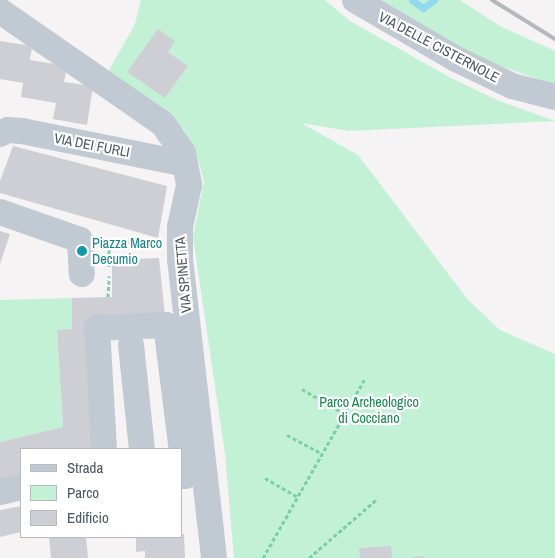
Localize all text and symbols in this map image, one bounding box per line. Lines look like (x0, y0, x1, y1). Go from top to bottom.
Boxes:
street label: VIA DELLE CISTERNOLE (376, 8, 502, 86)
street label: VIA DEI FURLI (53, 129, 131, 161)
place label: Piazza Marco Decumio (92, 235, 162, 268)
street label: VIA SPINETTA (171, 236, 195, 314)
marker: Piazza Marco Decumio (76, 245, 88, 257)
park label: Parco Archeologico di Cocciano (319, 394, 419, 427)
legend (20, 448, 182, 538)
text: Strada (67, 457, 103, 478)
text: Parco (67, 482, 99, 503)
text: Edificio (67, 507, 109, 528)

